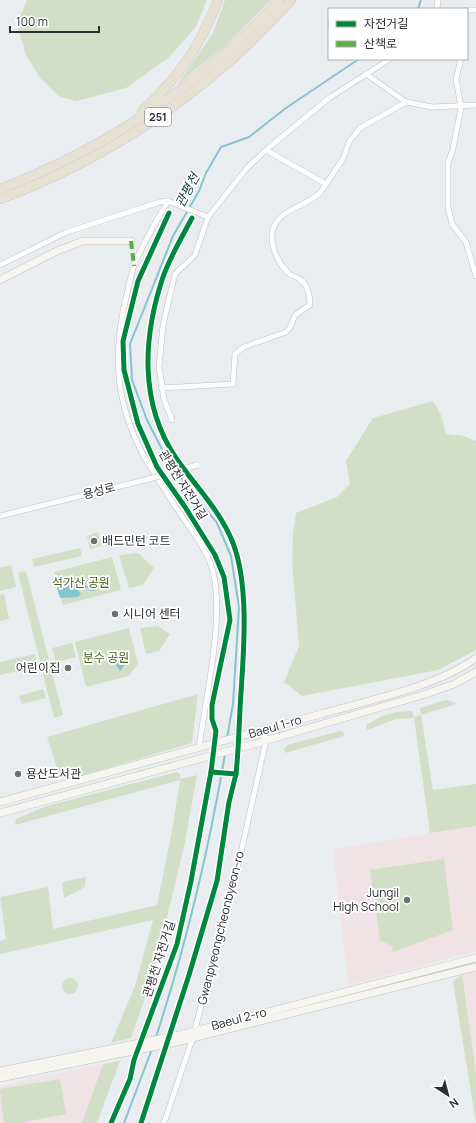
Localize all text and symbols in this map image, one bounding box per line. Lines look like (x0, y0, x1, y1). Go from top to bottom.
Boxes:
scale bar (10, 8, 99, 34)
legend (328, 8, 468, 60)
text: 100 m (16, 13, 48, 30)
text: 자전거길 (364, 15, 408, 32)
text: 산책로 (364, 35, 397, 52)
road number: 251 (145, 108, 171, 126)
water label: 관평천 (171, 169, 204, 210)
street label: 관평천 자전거길 (155, 446, 212, 523)
street label: 용성로 (81, 478, 117, 503)
place label: 배드민턴 코트 (102, 532, 171, 549)
marker: 배드민턴 코트 (89, 536, 99, 546)
park label: 석가산 공원 (52, 574, 110, 591)
place label: 시니어 센터 (123, 605, 181, 622)
marker: 시니어 센터 (110, 609, 120, 619)
park label: 분수 공원 (83, 649, 129, 666)
place label: 어린이집 (16, 659, 60, 676)
marker: 어린이집 (63, 663, 73, 673)
street label: Baeul 1-ro (246, 711, 303, 742)
place label: 용산도서관 (26, 765, 81, 782)
marker: 용산도서관 (13, 769, 23, 779)
street label: Gwanpyeongcheonbyeon-ro (193, 849, 248, 1007)
place label: Jungil High School (333, 884, 399, 915)
marker: Jungil High School (402, 895, 412, 905)
street label: 관평천 자전거길 (138, 918, 179, 999)
street label: Baeul 2-ro (209, 1003, 268, 1034)
north arrow (428, 1075, 468, 1115)
text: N (446, 1095, 462, 1112)

